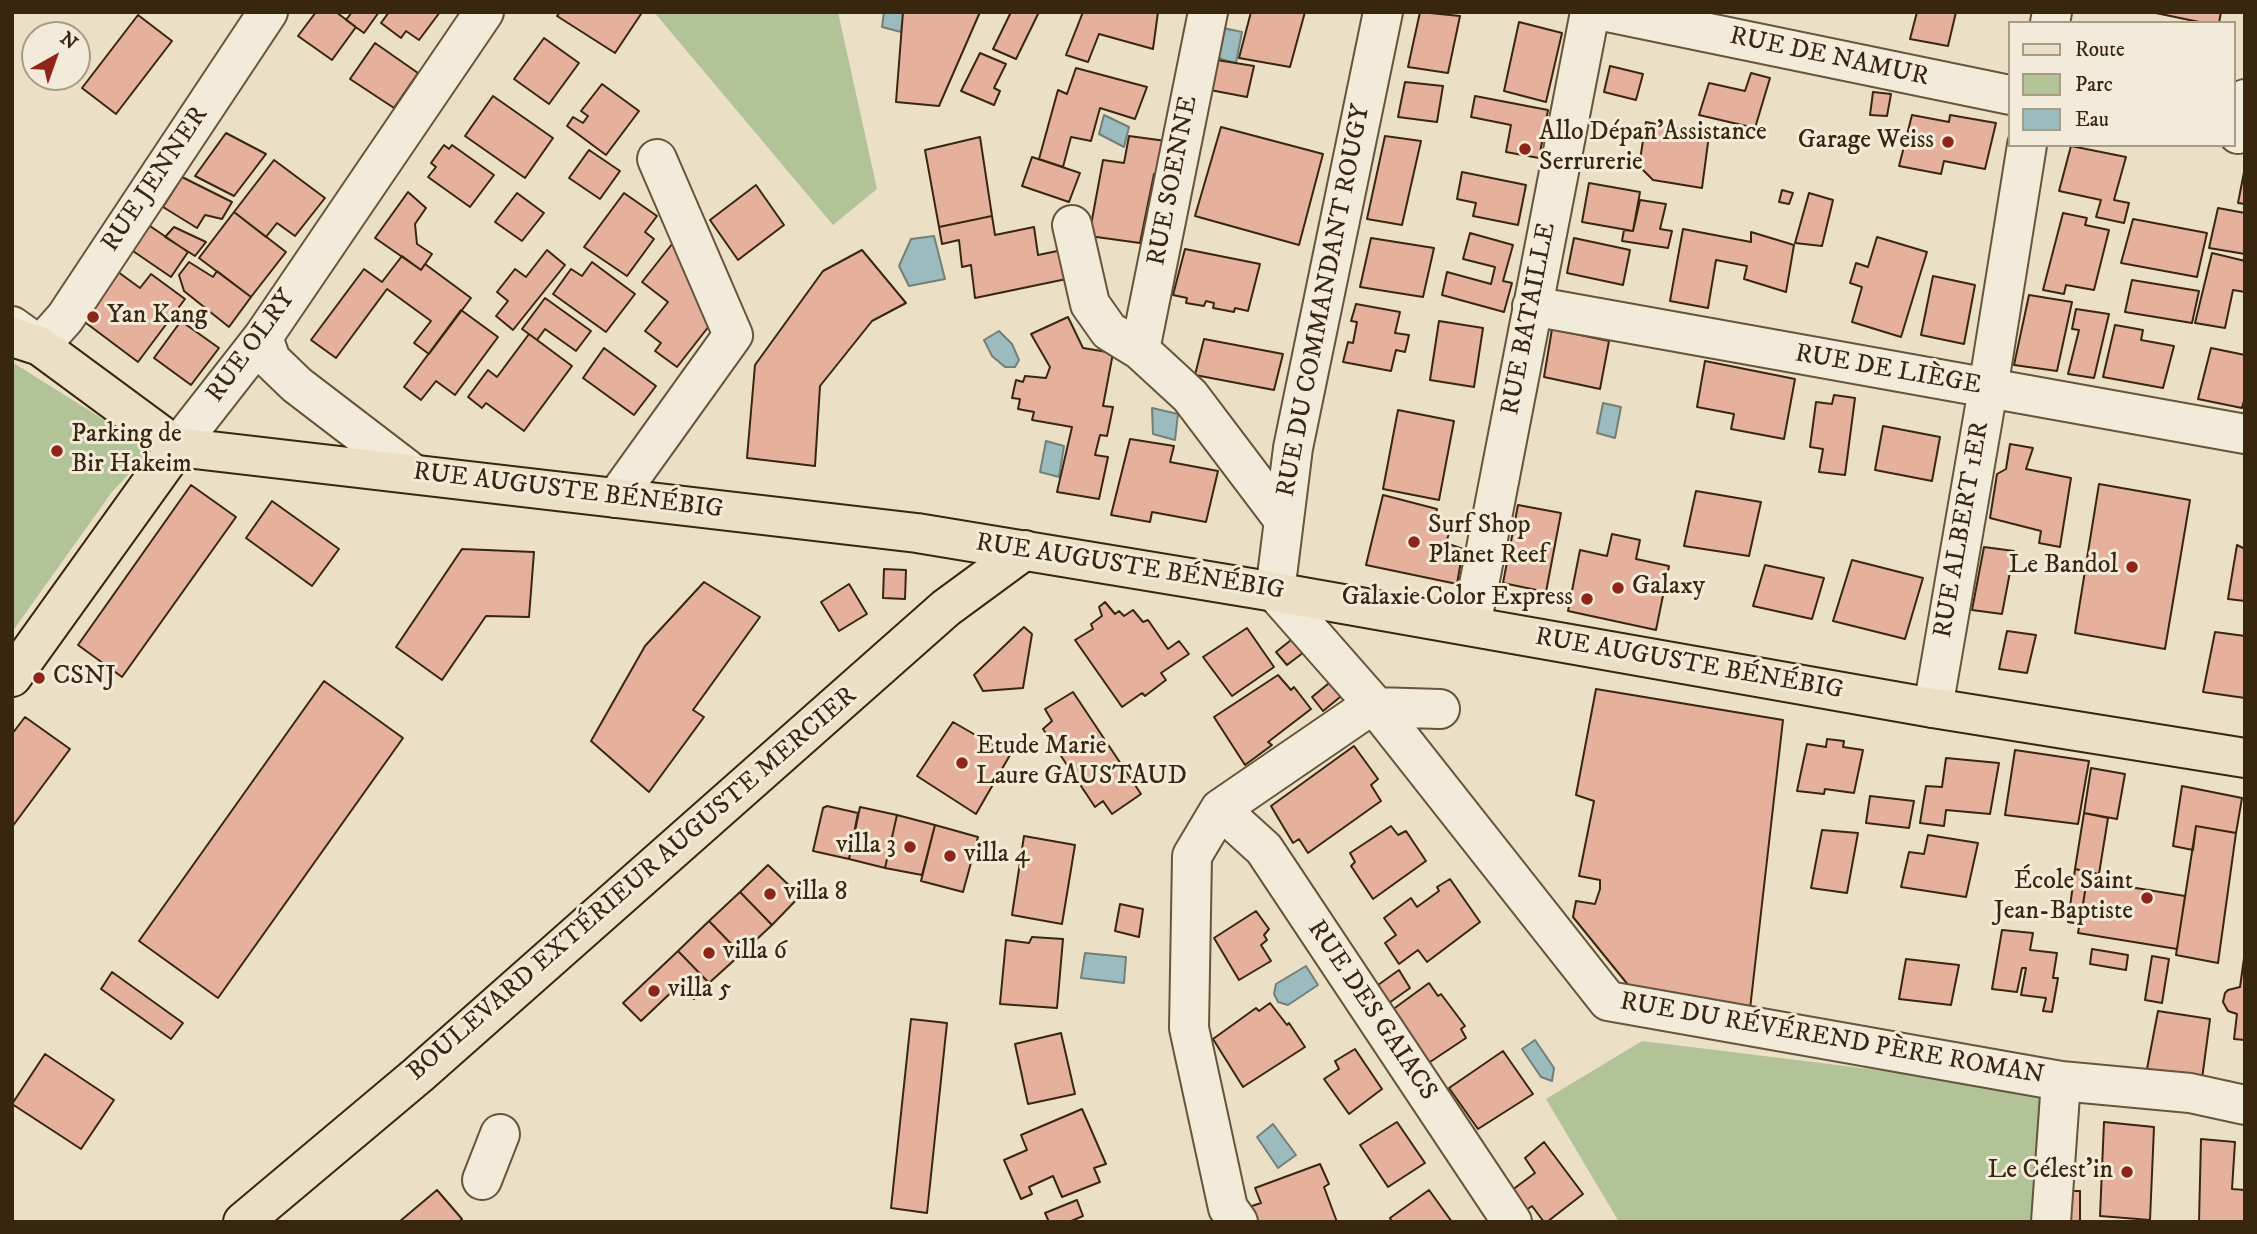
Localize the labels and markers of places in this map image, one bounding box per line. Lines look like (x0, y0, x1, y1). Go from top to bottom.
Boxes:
place label: Allo Dépan'Assistance Serrurerie (1539, 118, 1767, 180)
place label: Garage Weiss (1798, 126, 1934, 158)
marker: Garage Weiss (1940, 134, 1956, 150)
marker: Allo Dépan'Assistance Serrurerie (1517, 141, 1533, 157)
place label: Yan Kang (107, 301, 208, 333)
marker: Yan Kang (85, 309, 101, 325)
place label: Parking de Bir Hakeim (71, 420, 192, 481)
marker: Parking de Bir Hakeim (49, 443, 65, 459)
place label: Surf Shop Planet Reef (1428, 511, 1547, 572)
marker: Surf Shop Planet Reef (1406, 534, 1422, 550)
place label: Le Bandol (2009, 551, 2118, 583)
marker: Le Bandol (2124, 559, 2140, 575)
place label: Galaxy (1632, 572, 1705, 604)
marker: Galaxy (1610, 580, 1626, 596)
place label: Galaxie Color Express (1342, 583, 1573, 615)
marker: Galaxie Color Express (1579, 591, 1595, 607)
place label: CSNJ (53, 662, 116, 694)
marker: CSNJ (31, 670, 47, 686)
place label: Etude Marie Laure GAUSTAUD (976, 732, 1187, 794)
marker: Etude Marie Laure GAUSTAUD (954, 755, 970, 771)
place label: villa 3 (836, 831, 896, 863)
marker: villa 3 (902, 839, 918, 855)
place label: villa 4 (964, 840, 1029, 872)
marker: villa 4 (942, 848, 958, 864)
place label: École Saint Jean-Baptiste (1994, 867, 2133, 928)
place label: villa 8 (784, 878, 847, 910)
marker: villa 8 (762, 886, 778, 902)
marker: École Saint Jean-Baptiste (2139, 890, 2155, 906)
place label: villa 6 (723, 937, 787, 969)
marker: villa 6 (701, 945, 717, 961)
place label: villa 5 (668, 975, 731, 1007)
marker: villa 5 (646, 983, 662, 999)
place label: Le Célest'in (1987, 1156, 2113, 1188)
marker: Le Célest'in (2119, 1164, 2135, 1180)

